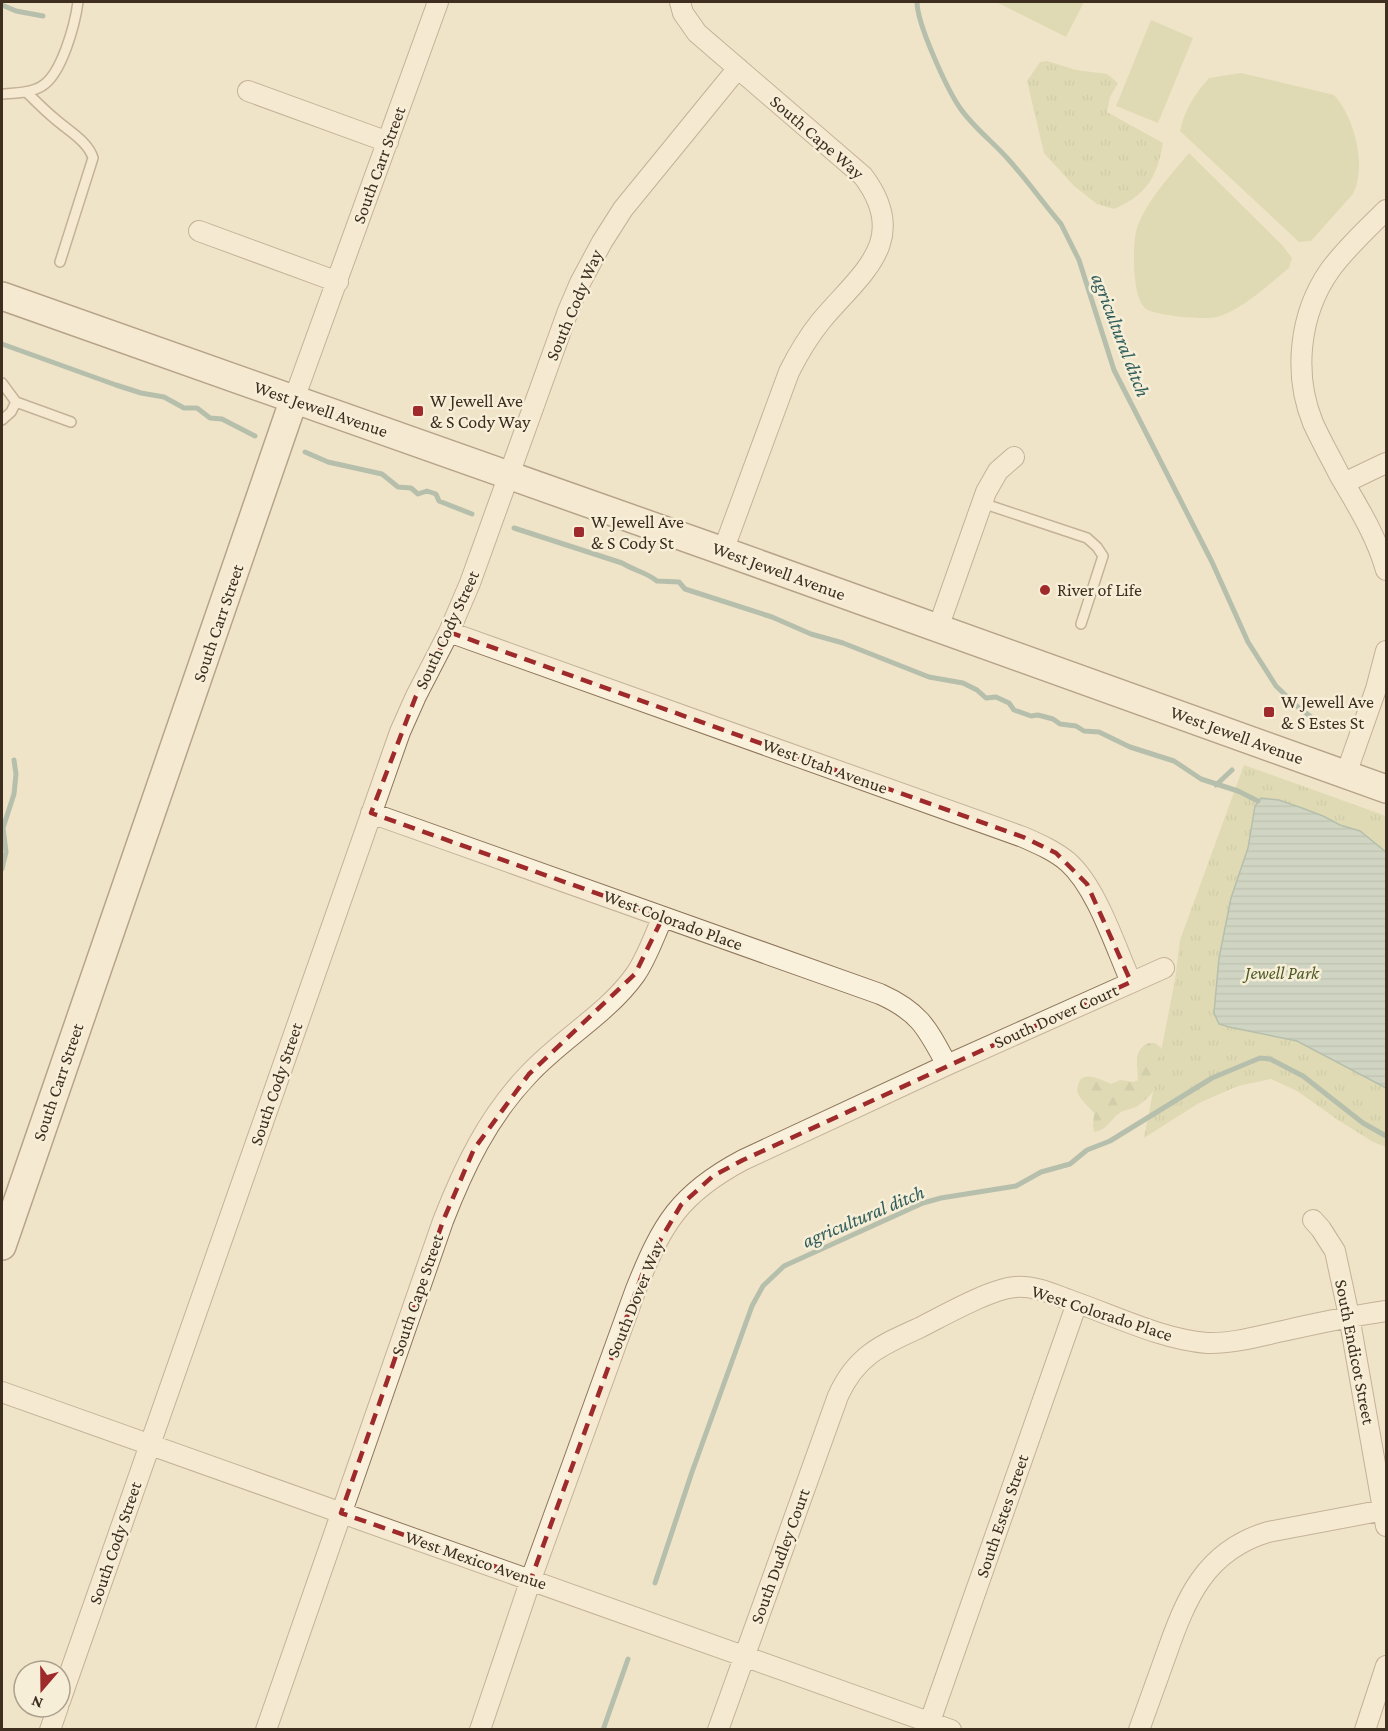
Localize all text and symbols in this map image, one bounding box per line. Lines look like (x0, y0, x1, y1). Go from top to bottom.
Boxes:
street label: South Cape Way (766, 91, 869, 184)
street label: South Carr Street (349, 103, 410, 226)
street label: South Cody Way (542, 246, 607, 364)
water label: agricultural ditch (1086, 270, 1155, 400)
street label: West Jewell Avenue (251, 377, 391, 441)
place label: W Jewell Ave & S Cody Way (430, 391, 531, 432)
marker: W Jewell Ave & S Cody Way (411, 404, 425, 418)
place label: W Jewell Ave & S Cody St (591, 512, 684, 553)
marker: W Jewell Ave & S Cody St (572, 525, 586, 539)
street label: West Jewell Avenue (710, 538, 848, 604)
street label: South Carr Street (189, 561, 248, 684)
street label: South Cody Street (411, 567, 484, 693)
place label: River of Life (1057, 580, 1142, 600)
marker: River of Life (1038, 583, 1052, 597)
place label: W Jewell Ave & S Estes St (1281, 692, 1374, 733)
street label: West Jewell Avenue (1168, 702, 1306, 768)
marker: W Jewell Ave & S Estes St (1262, 705, 1276, 719)
street label: West Utah Avenue (760, 734, 890, 798)
street label: West Colorado Place (601, 886, 745, 955)
park label: Jewell Park (1242, 963, 1320, 983)
street label: South Dover Court (991, 979, 1122, 1052)
street label: South Cody Street (246, 1019, 307, 1148)
street label: South Carr Street (29, 1020, 88, 1143)
water label: agricultural ditch (799, 1180, 928, 1253)
street label: South Cape Street (387, 1230, 448, 1359)
street label: South Dover Way (602, 1237, 668, 1361)
street label: South Endicot Street (1331, 1278, 1379, 1427)
street label: West Colorado Place (1029, 1281, 1175, 1345)
street label: South Estes Street (972, 1451, 1033, 1580)
street label: South Cody Street (85, 1478, 146, 1607)
street label: South Dudley Court (746, 1485, 814, 1626)
street label: West Mexico Avenue (402, 1526, 550, 1594)
north arrow (12, 1659, 72, 1719)
text: N (29, 1693, 45, 1712)

